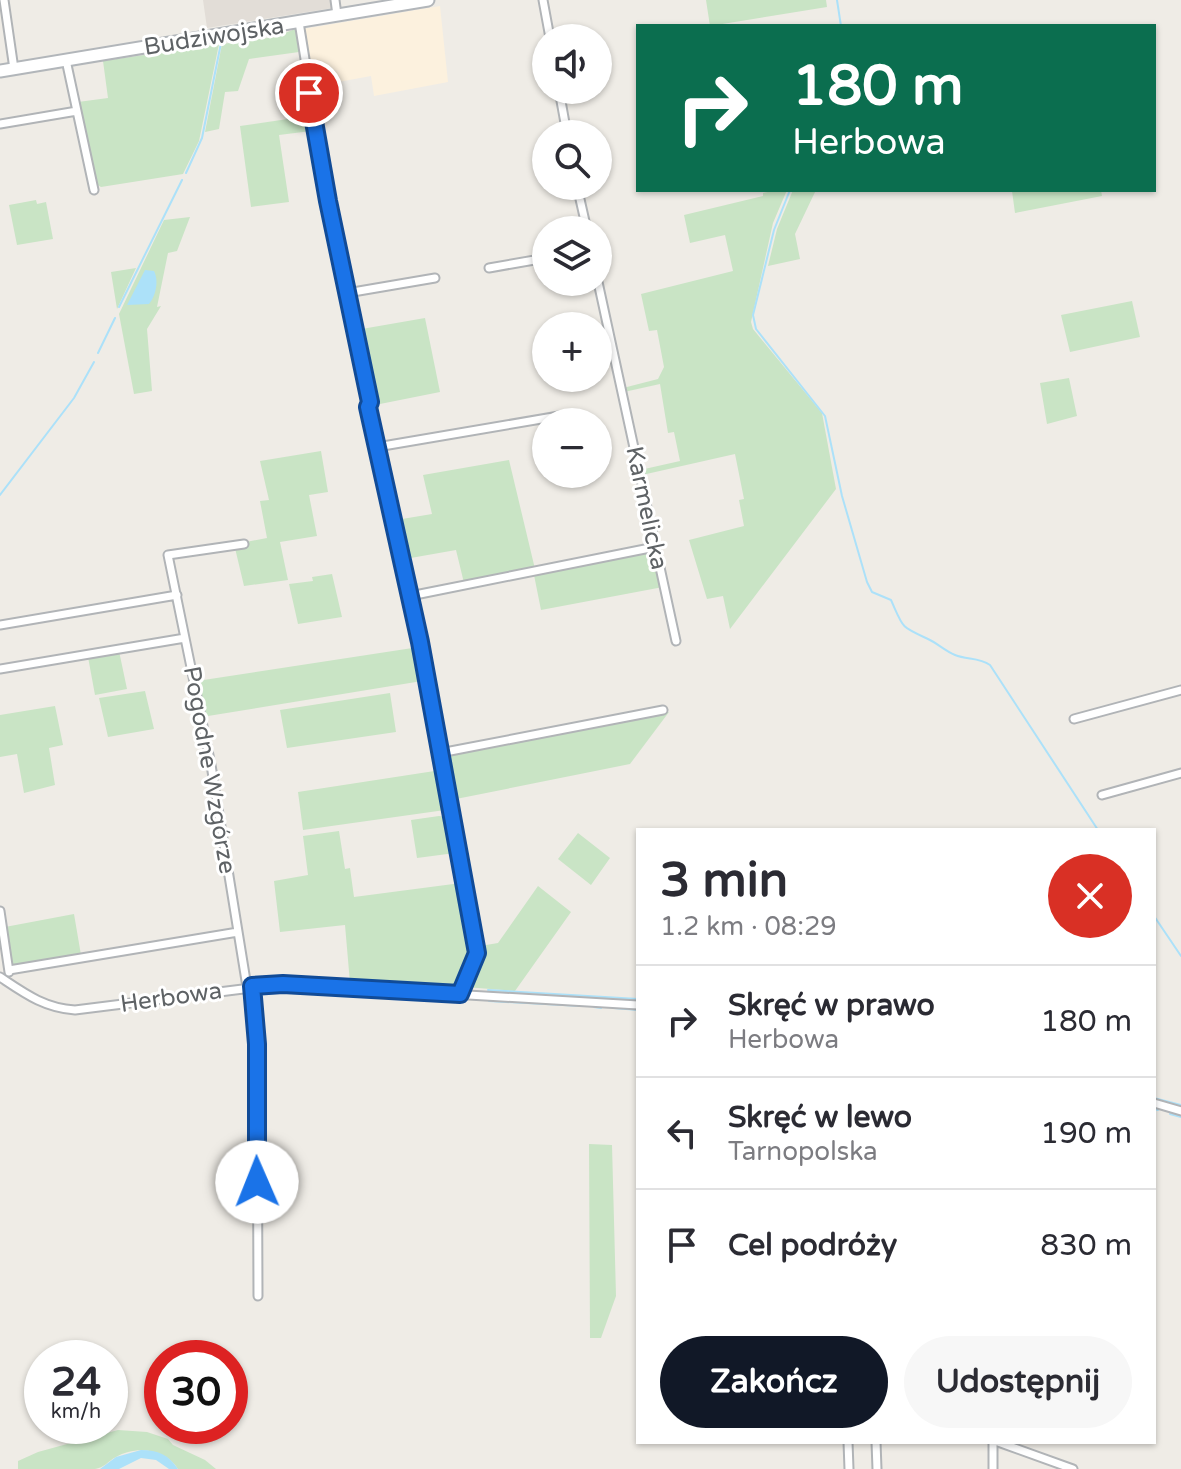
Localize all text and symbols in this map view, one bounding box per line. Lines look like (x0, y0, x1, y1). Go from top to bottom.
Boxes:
street label: Budziwojska (142, 11, 286, 62)
map controls (532, 24, 612, 488)
button: sound (532, 24, 612, 104)
text: 180 m (792, 53, 963, 120)
icon: right (660, 56, 764, 160)
pin (275, 59, 343, 127)
icon: arrive (287, 71, 331, 115)
button: search (532, 120, 612, 200)
text: Herbowa (792, 121, 946, 164)
button: layers (532, 216, 612, 296)
button: + (532, 312, 612, 392)
button: − (532, 408, 612, 488)
street label: Karmelicka (619, 444, 674, 572)
street label: Pogodne Wzgórze (177, 664, 242, 876)
text: 3 min (660, 852, 788, 910)
button: close (1048, 854, 1132, 938)
text: 1.2 km · 08:29 (660, 911, 837, 942)
street label: Herbowa (118, 976, 224, 1019)
text: Skręć w prawo (728, 987, 935, 1024)
icon: right (660, 999, 704, 1043)
text: 180 m (1040, 1003, 1132, 1040)
text: Herbowa (728, 1024, 839, 1055)
text: Skręć w lewo (728, 1099, 912, 1136)
icon: left (660, 1111, 704, 1155)
text: 190 m (1040, 1115, 1132, 1152)
text: Tarnopolska (728, 1136, 878, 1167)
position arrow (215, 1140, 299, 1224)
icon: arrive (660, 1223, 704, 1267)
text: Cel podróży (728, 1227, 897, 1264)
text: 830 m (1040, 1227, 1132, 1264)
button: Zakończ (660, 1336, 888, 1428)
button: Udostępnij (904, 1336, 1132, 1428)
speed limit sign: 30 (144, 1340, 248, 1444)
text: 24 (51, 1358, 101, 1406)
text: km/h (51, 1400, 101, 1424)

